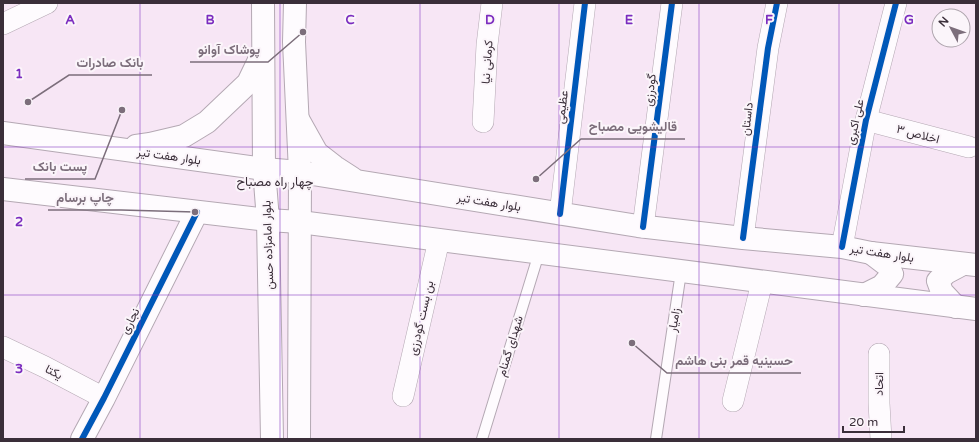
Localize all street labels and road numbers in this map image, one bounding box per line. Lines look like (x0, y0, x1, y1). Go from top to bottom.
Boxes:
street label: کرمانی نیا (478, 40, 497, 84)
street label: گودرزی (641, 73, 660, 107)
street label: عظیمی (553, 89, 572, 125)
street label: علی اکبری (843, 98, 868, 146)
street label: داستان (738, 101, 756, 137)
street label: اخلاص ۳ (895, 122, 941, 147)
street label: بلوار هفت تیر (135, 144, 202, 168)
street label: بلوار هفت تیر (455, 190, 522, 215)
street label: بلوار امامزاده حسن (259, 200, 278, 290)
street label: بلوار هفت تیر (848, 241, 915, 266)
street label: بن بست گودرزی (406, 279, 437, 357)
street label: نجاری (118, 306, 143, 337)
street label: زامیار (665, 307, 684, 334)
street label: شهدای گمنام (494, 314, 527, 378)
street label: یکتا (43, 362, 65, 382)
street label: اتحاد (872, 372, 886, 396)

